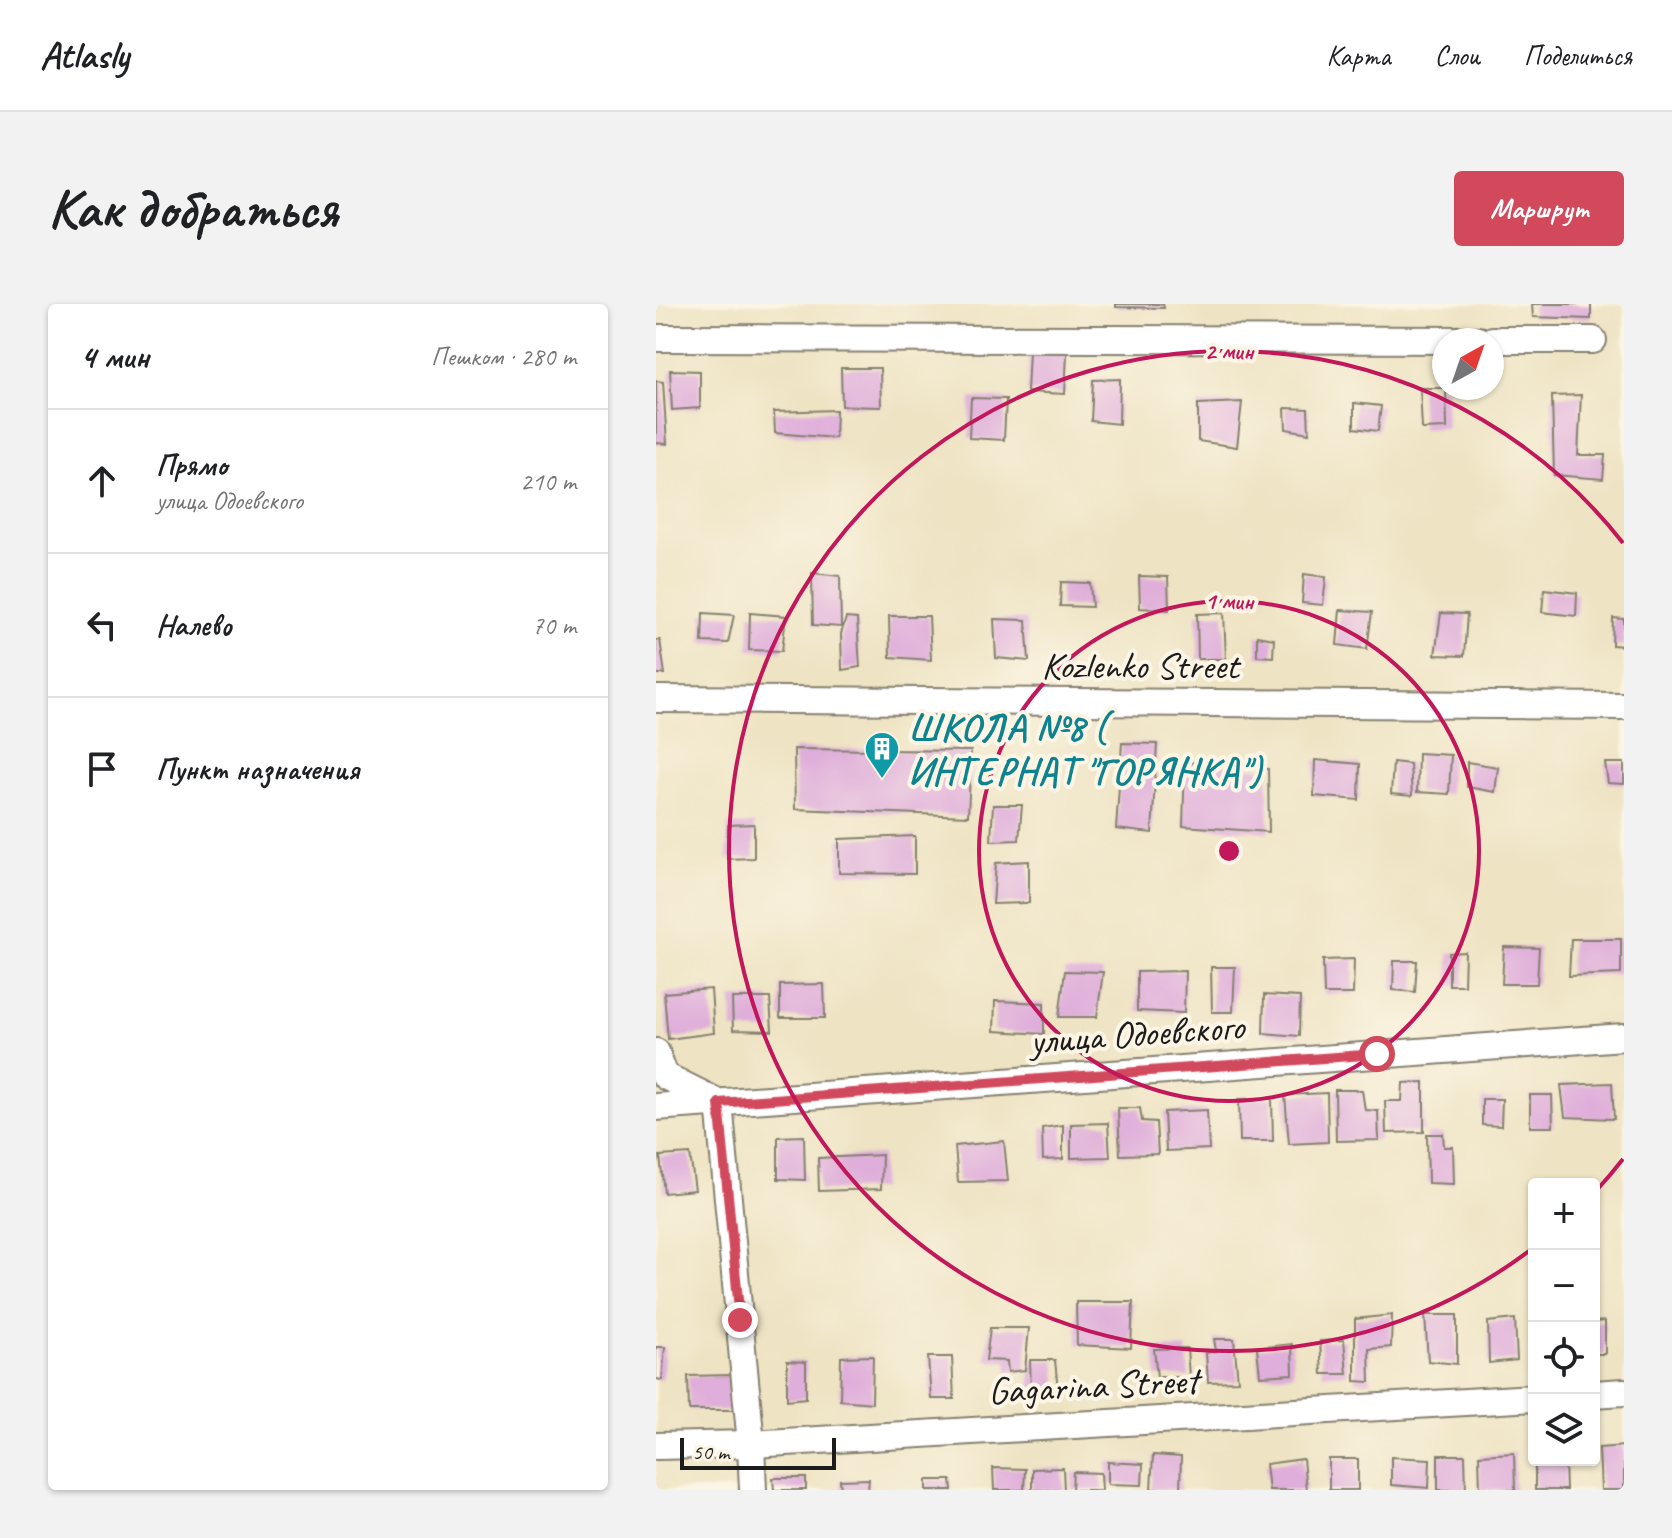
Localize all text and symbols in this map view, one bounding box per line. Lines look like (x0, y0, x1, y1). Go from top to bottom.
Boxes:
text: Atlasly (40, 32, 129, 79)
text: Карта (1327, 38, 1391, 73)
text: Слои (1435, 38, 1480, 73)
text: Поделиться (1524, 38, 1632, 73)
button: Маршрут (1454, 171, 1624, 246)
text: Как добраться (48, 173, 338, 244)
north arrow (1432, 328, 1504, 400)
text: 4 мин (80, 335, 149, 378)
text: 2 мин (1205, 336, 1255, 366)
text: Пешком · 280 m (431, 340, 576, 373)
text: Прямо (156, 446, 227, 484)
icon: ahead (80, 459, 124, 503)
text: 210 m (520, 465, 576, 498)
text: улица Одоевского (156, 484, 303, 517)
text: 1 мин (1205, 586, 1255, 616)
icon: left (80, 603, 124, 647)
text: Налево (156, 606, 232, 644)
text: 70 m (532, 609, 576, 642)
street label: Kozlenko Street (1042, 642, 1242, 689)
place label: ШКОЛА №8 ( ИНТЕРНАТ "ГОРЯНКА") (908, 704, 1264, 795)
building icon: ШКОЛА №8 ( ИНТЕРНАТ "ГОРЯНКА") (863, 730, 901, 780)
icon: arrive (80, 747, 124, 791)
text: Пункт назначения (156, 750, 359, 788)
centre of rings (1215, 837, 1243, 865)
street label: улица Одоевского (1026, 1002, 1248, 1065)
route start (1359, 1036, 1395, 1072)
map controls (1528, 1178, 1600, 1466)
button: + (1528, 1178, 1600, 1250)
button: − (1528, 1250, 1600, 1322)
route end (722, 1302, 758, 1338)
button: locate (1528, 1322, 1600, 1394)
street label: Gagarina Street (987, 1356, 1205, 1414)
button: layers (1528, 1394, 1600, 1466)
scale bar (680, 1434, 836, 1470)
text: 50 m (692, 1438, 729, 1466)

